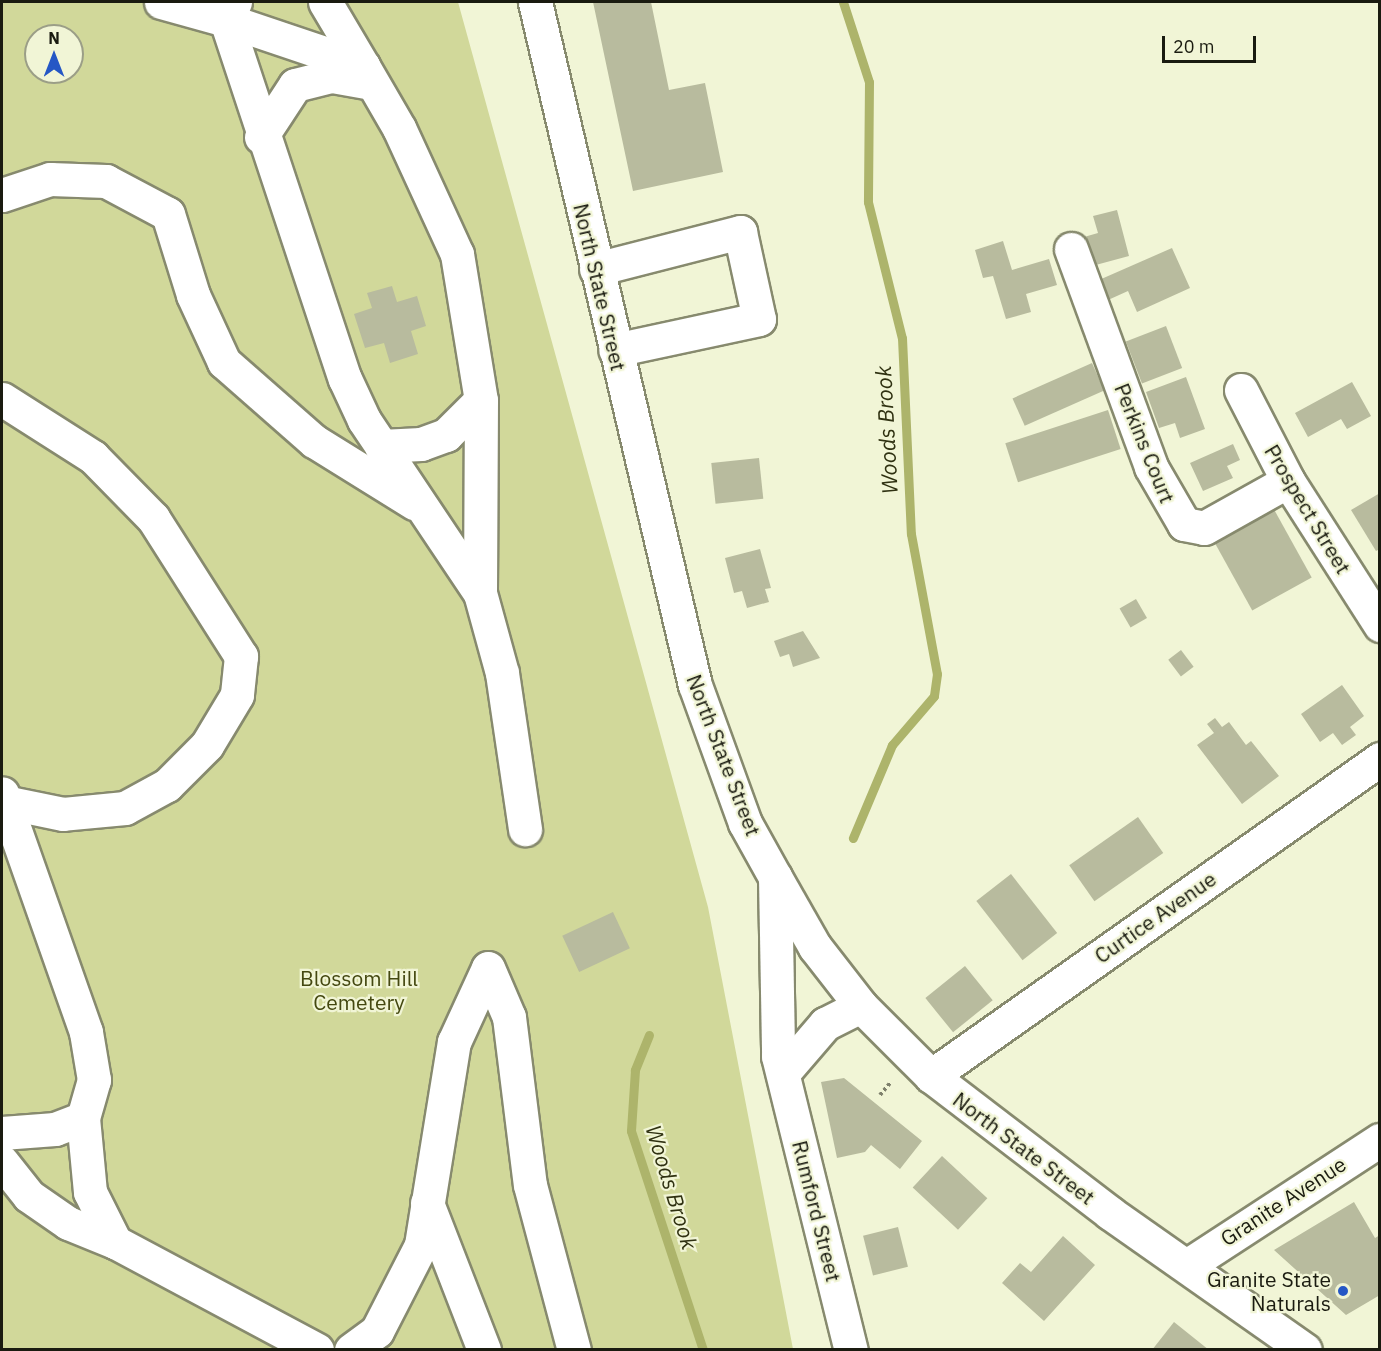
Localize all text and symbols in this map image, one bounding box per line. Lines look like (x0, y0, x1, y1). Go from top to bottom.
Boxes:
north arrow (24, 24, 84, 84)
scale bar (1165, 24, 1260, 62)
text: N (48, 28, 60, 48)
text: 20 m (1173, 35, 1215, 58)
street label: North State Street (569, 201, 631, 373)
water label: Woods Brook (869, 365, 903, 495)
street label: Perkins Court (1110, 379, 1180, 507)
street label: Prospect Street (1260, 440, 1356, 578)
street label: North State Street (682, 671, 766, 839)
street label: Curtice Avenue (1089, 866, 1221, 968)
park label: Blossom Hill Cemetery (300, 965, 418, 1015)
street label: North State Street (948, 1087, 1100, 1209)
water label: Woods Brook (641, 1122, 703, 1252)
street label: Rumford Street (787, 1138, 847, 1284)
street label: Granite Avenue (1216, 1151, 1350, 1251)
place label: Granite State Naturals (1207, 1266, 1331, 1316)
marker: Granite State Naturals (1336, 1284, 1350, 1298)

